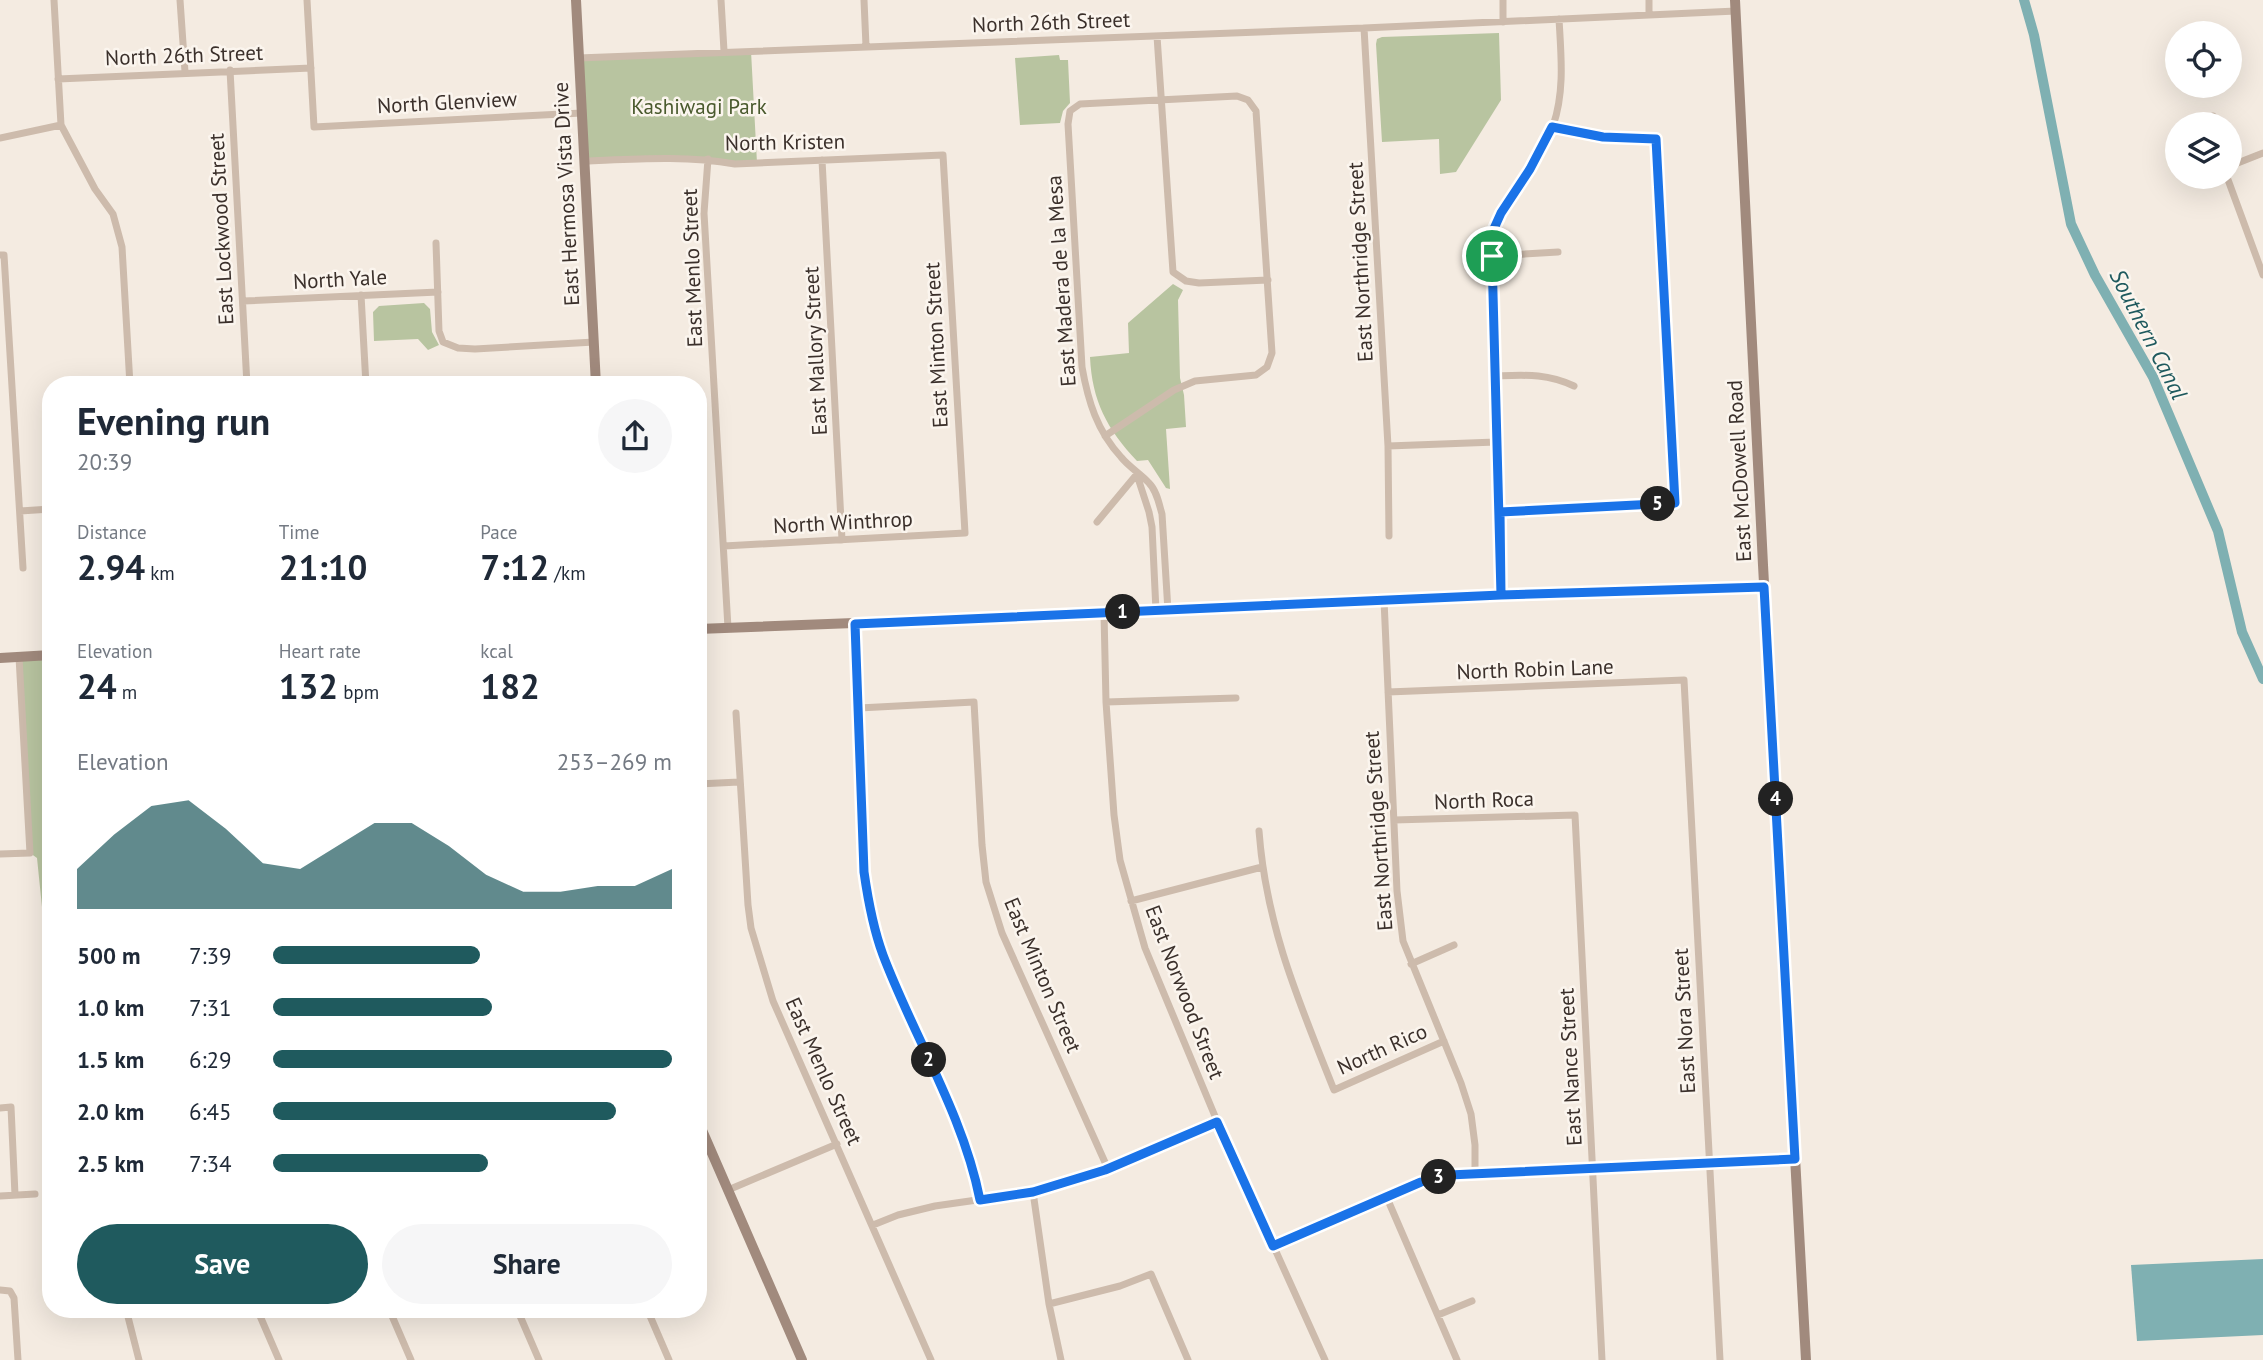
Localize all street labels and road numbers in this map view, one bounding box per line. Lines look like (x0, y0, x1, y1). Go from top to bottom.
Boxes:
street label: North 26th Street (972, 6, 1130, 38)
street label: North 26th Street (105, 39, 263, 71)
street label: East Hermosa Vista Drive (547, 81, 585, 307)
street label: North Glenview (376, 85, 518, 119)
street label: North Kristen (725, 127, 845, 157)
street label: East Lockwood Street (202, 132, 240, 326)
street label: East Northridge Street (1341, 161, 1379, 363)
street label: East Madera de la Mesa (1040, 174, 1082, 388)
street label: East Menlo Street (676, 188, 708, 348)
street label: East Minton Street (918, 261, 954, 429)
street label: North Yale (292, 263, 388, 295)
street label: East Mallory Street (797, 266, 833, 436)
street label: East McDowell Road (1721, 379, 1757, 563)
street label: North Winthrop (772, 505, 914, 539)
street label: North Robin Lane (1456, 653, 1614, 685)
street label: East Northridge Street (1358, 730, 1398, 932)
street label: North Roca (1434, 785, 1534, 815)
street label: East Minton Street (998, 893, 1088, 1057)
street label: East Norwood Street (1139, 901, 1231, 1083)
street label: East Nora Street (1667, 948, 1701, 1094)
street label: East Nance Street (1552, 987, 1588, 1147)
street label: East Menlo Street (779, 993, 869, 1149)
street label: North Rico (1333, 1017, 1431, 1081)

